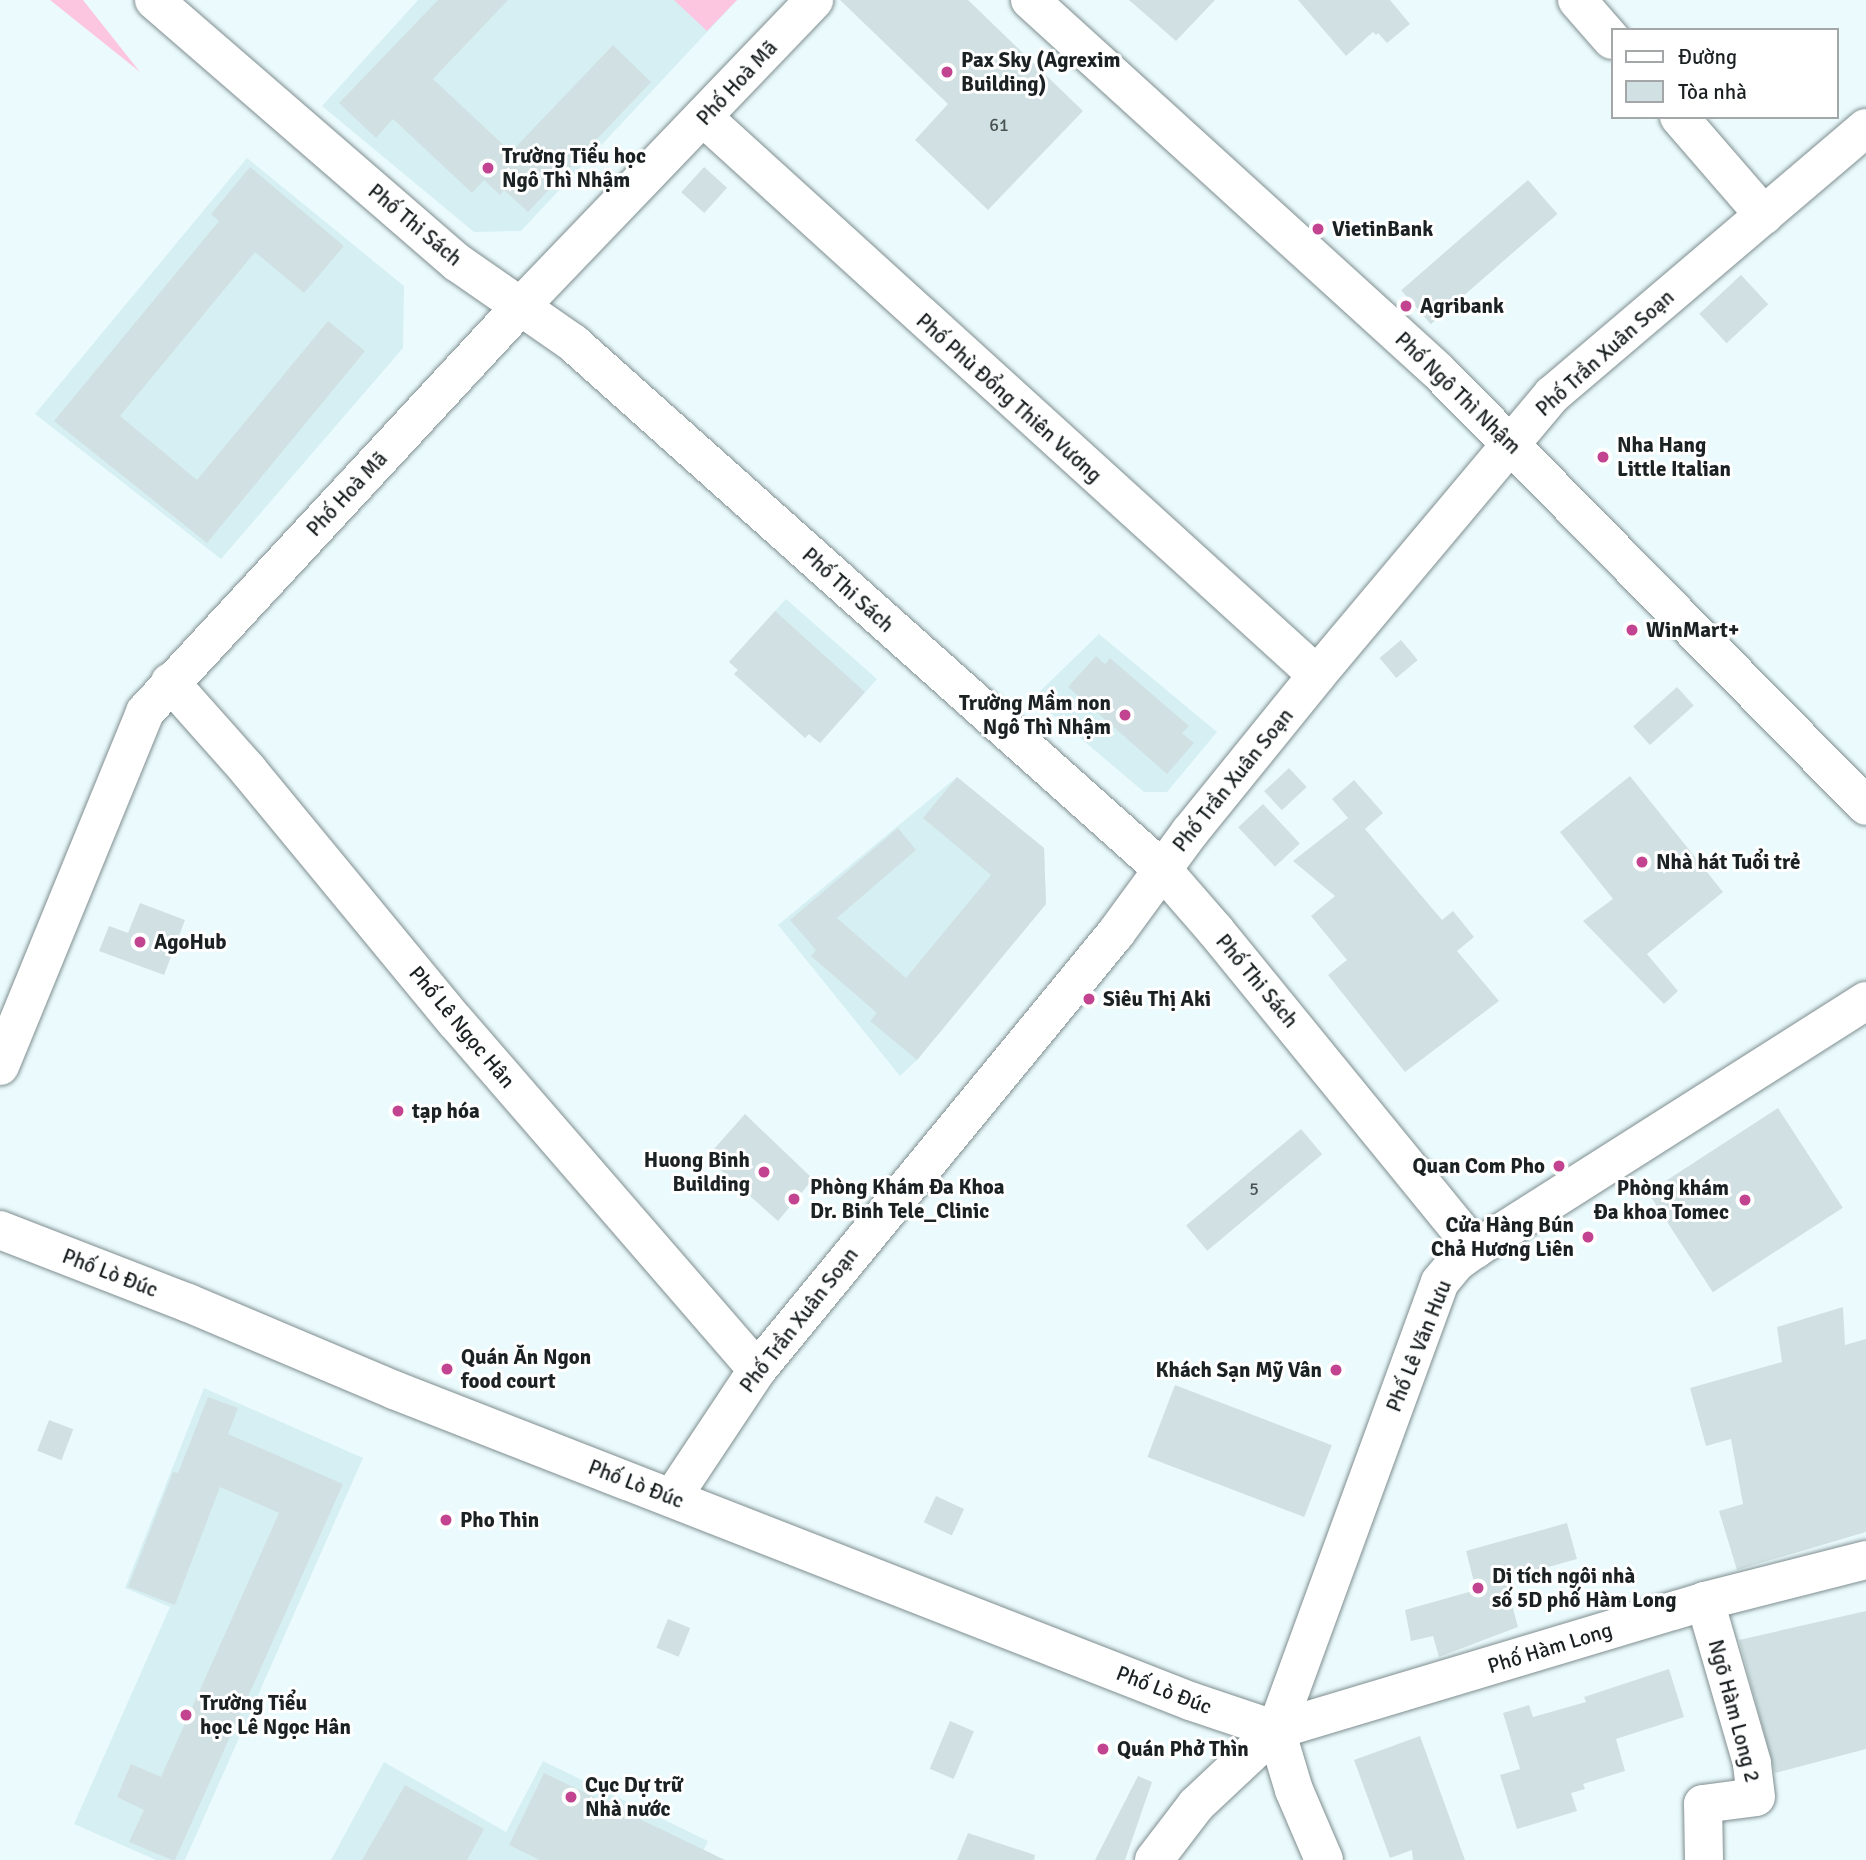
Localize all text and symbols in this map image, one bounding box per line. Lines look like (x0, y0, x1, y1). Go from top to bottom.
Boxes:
legend (1610, 28, 1838, 119)
street label: Phố Hoà Mã (691, 35, 783, 131)
text: Đường (1678, 44, 1737, 70)
place label: Pax Sky (Agrexim Building) (961, 47, 1120, 97)
marker: Pax Sky (Agrexim Building) (939, 64, 955, 80)
text: Tòa nhà (1678, 79, 1747, 105)
house number: 61 (989, 114, 1009, 136)
place label: Trường Tiểu học Ngô Thì Nhậm (502, 143, 646, 193)
marker: Trường Tiểu học Ngô Thì Nhậm (480, 160, 496, 176)
street label: Phố Thi Sách (363, 179, 467, 271)
place label: VietinBank (1332, 216, 1433, 242)
marker: VietinBank (1310, 221, 1326, 237)
street label: Phố Trần Xuân Soạn (1531, 284, 1679, 422)
place label: Agribank (1420, 293, 1504, 319)
marker: Agribank (1398, 298, 1414, 314)
street label: Phố Phù Đổng Thiên Vương (911, 308, 1107, 488)
street label: Phố Ngô Thì Nhậm (1390, 327, 1526, 459)
place label: Nha Hang Little Italian (1617, 432, 1731, 482)
street label: Phố Hoà Mã (301, 446, 393, 542)
marker: Nha Hang Little Italian (1595, 449, 1611, 465)
street label: Phố Thi Sách (797, 542, 899, 638)
place label: WinMart+ (1646, 617, 1739, 643)
marker: WinMart+ (1624, 622, 1640, 638)
place label: Trường Mầm non Ngô Thì Nhậm (959, 690, 1111, 740)
street label: Phố Trần Xuân Soạn (1167, 703, 1299, 857)
marker: Trường Mầm non Ngô Thì Nhậm (1117, 707, 1133, 723)
place label: Nhà hát Tuổi trẻ (1656, 849, 1800, 875)
marker: Nhà hát Tuổi trẻ (1634, 854, 1650, 870)
place label: AgoHub (154, 929, 227, 955)
street label: Phố Thi Sách (1211, 929, 1303, 1033)
marker: AgoHub (132, 934, 148, 950)
street label: Phố Lê Ngọc Hân (404, 961, 520, 1093)
place label: Siêu Thị Aki (1103, 986, 1211, 1012)
marker: Siêu Thị Aki (1081, 991, 1097, 1007)
place label: tạp hóa (412, 1098, 480, 1124)
marker: tạp hóa (390, 1103, 406, 1119)
place label: Huong Binh Building (644, 1147, 750, 1197)
place label: Quan Com Pho (1413, 1153, 1545, 1179)
marker: Quan Com Pho (1551, 1158, 1567, 1174)
marker: Huong Binh Building (756, 1164, 772, 1180)
place label: Phòng Khám Đa Khoa Dr. Binh Tele_Clinic (810, 1174, 1005, 1224)
place label: Phòng khám Đa khoa Tomec (1594, 1175, 1729, 1225)
house number: 5 (1249, 1178, 1259, 1200)
marker: Phòng Khám Đa Khoa Dr. Binh Tele_Clinic (784, 1189, 804, 1209)
marker: Phòng khám Đa khoa Tomec (1735, 1190, 1755, 1210)
place label: Cửa Hàng Bún Chả Hương Liên (1431, 1212, 1574, 1262)
marker: Cửa Hàng Bún Chả Hương Liên (1580, 1229, 1596, 1245)
street label: Phố Trần Xuân Soạn (735, 1242, 863, 1398)
street label: Phố Lò Đúc (59, 1243, 161, 1303)
street label: Phố Lê Văn Hưu (1381, 1276, 1457, 1416)
place label: Quán Ăn Ngon food court (461, 1344, 591, 1394)
place label: Khách Sạn Mỹ Vân (1156, 1357, 1322, 1383)
marker: Quán Ăn Ngon food court (439, 1361, 455, 1377)
marker: Khách Sạn Mỹ Vân (1328, 1362, 1344, 1378)
street label: Phố Lò Đúc (585, 1454, 687, 1514)
place label: Pho Thin (460, 1507, 539, 1533)
marker: Pho Thin (438, 1512, 454, 1528)
place label: Di tích ngôi nhà số 5D phố Hàm Long (1492, 1563, 1676, 1613)
marker: Di tích ngôi nhà số 5D phố Hàm Long (1470, 1580, 1486, 1596)
street label: Phố Hàm Long (1485, 1617, 1615, 1679)
street label: Ngõ Hàm Long 2 (1703, 1637, 1765, 1785)
street label: Phố Lò Đúc (1113, 1660, 1215, 1720)
place label: Trường Tiểu học Lê Ngọc Hân (200, 1690, 351, 1740)
marker: Trường Tiểu học Lê Ngọc Hân (178, 1707, 194, 1723)
place label: Quán Phở Thìn (1117, 1736, 1249, 1762)
marker: Quán Phở Thìn (1095, 1741, 1111, 1757)
place label: Cục Dự trữ Nhà nước (585, 1772, 683, 1822)
marker: Cục Dự trữ Nhà nước (563, 1789, 579, 1805)

